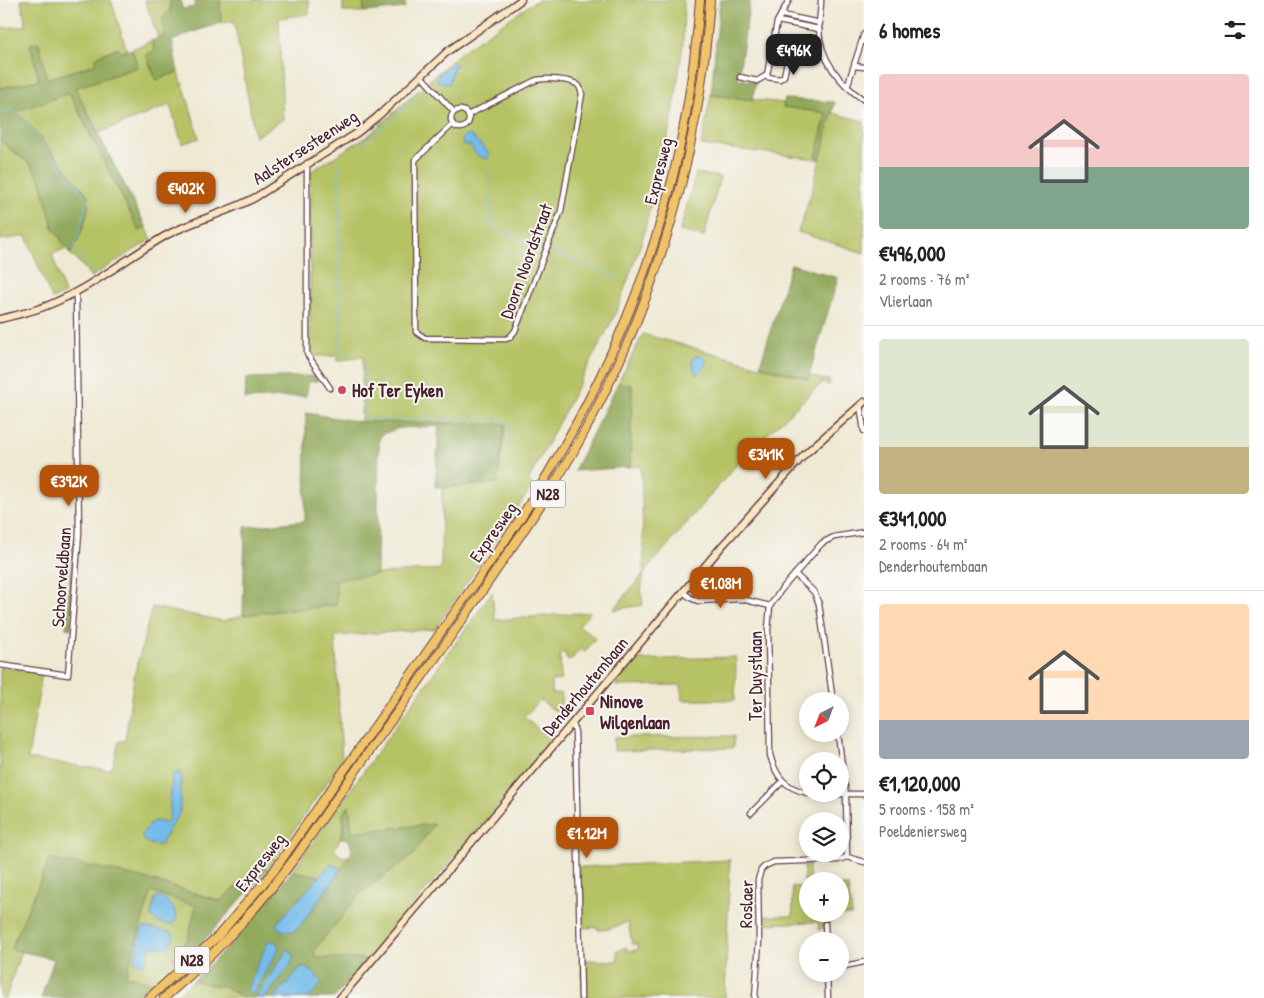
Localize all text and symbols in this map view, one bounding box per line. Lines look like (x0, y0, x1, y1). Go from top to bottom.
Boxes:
text: 6 homes (879, 16, 940, 45)
icon: filters (1221, 16, 1249, 44)
pin: €496K (759, 34, 829, 76)
text: €496K (777, 39, 811, 61)
street label: Aalstersesteenweg (247, 104, 363, 190)
icon: home (1019, 106, 1109, 196)
street label: Expresweg (638, 135, 678, 207)
pin: €402K (151, 172, 221, 214)
text: €402K (168, 177, 204, 199)
street label: Doorn Noordstraat (494, 199, 559, 322)
text: €496,000 (879, 239, 946, 268)
text: 2 rooms · 76 m² (879, 268, 969, 290)
text: Vlierlaan (879, 290, 932, 312)
icon: home (1019, 372, 1109, 462)
place label: Hof Ter Eyken (352, 378, 443, 404)
marker: Hof Ter Eyken (336, 384, 348, 396)
pin: €341K (731, 438, 801, 480)
text: €341K (748, 443, 784, 465)
pin: €392K (34, 464, 104, 507)
text: €392K (51, 470, 87, 492)
road number: N28 (530, 480, 566, 508)
street label: Expresweg (463, 497, 523, 567)
text: €341,000 (879, 504, 946, 533)
street label: Schoorveldbaan (45, 526, 77, 628)
text: 2 rooms · 64 m² (879, 533, 967, 555)
text: Denderhoutembaan (879, 555, 988, 577)
pin: €1.08M (680, 566, 762, 609)
text: €1.08M (701, 572, 741, 594)
street label: Denderhoutembaan (536, 631, 634, 741)
street label: Ter Duystlaan (743, 631, 768, 721)
icon: home (1019, 637, 1109, 727)
place label: Ninove Wilgenlaan (600, 689, 670, 736)
north arrow (799, 692, 849, 742)
map controls (799, 692, 849, 982)
marker: Ninove Wilgenlaan (584, 705, 596, 717)
button: locate (799, 752, 849, 802)
text: €1,120,000 (879, 769, 960, 798)
text: 5 rooms · 158 m² (879, 798, 974, 820)
button: layers (799, 812, 849, 862)
pin: €1.12M (546, 816, 628, 859)
text: Poeldeniersweg (879, 820, 967, 842)
text: €1.12M (567, 822, 607, 844)
street label: Expresweg (229, 827, 291, 897)
button: + (799, 872, 849, 922)
street label: Roslaer (733, 880, 759, 928)
button: − (799, 932, 849, 982)
road number: N28 (174, 946, 210, 974)

